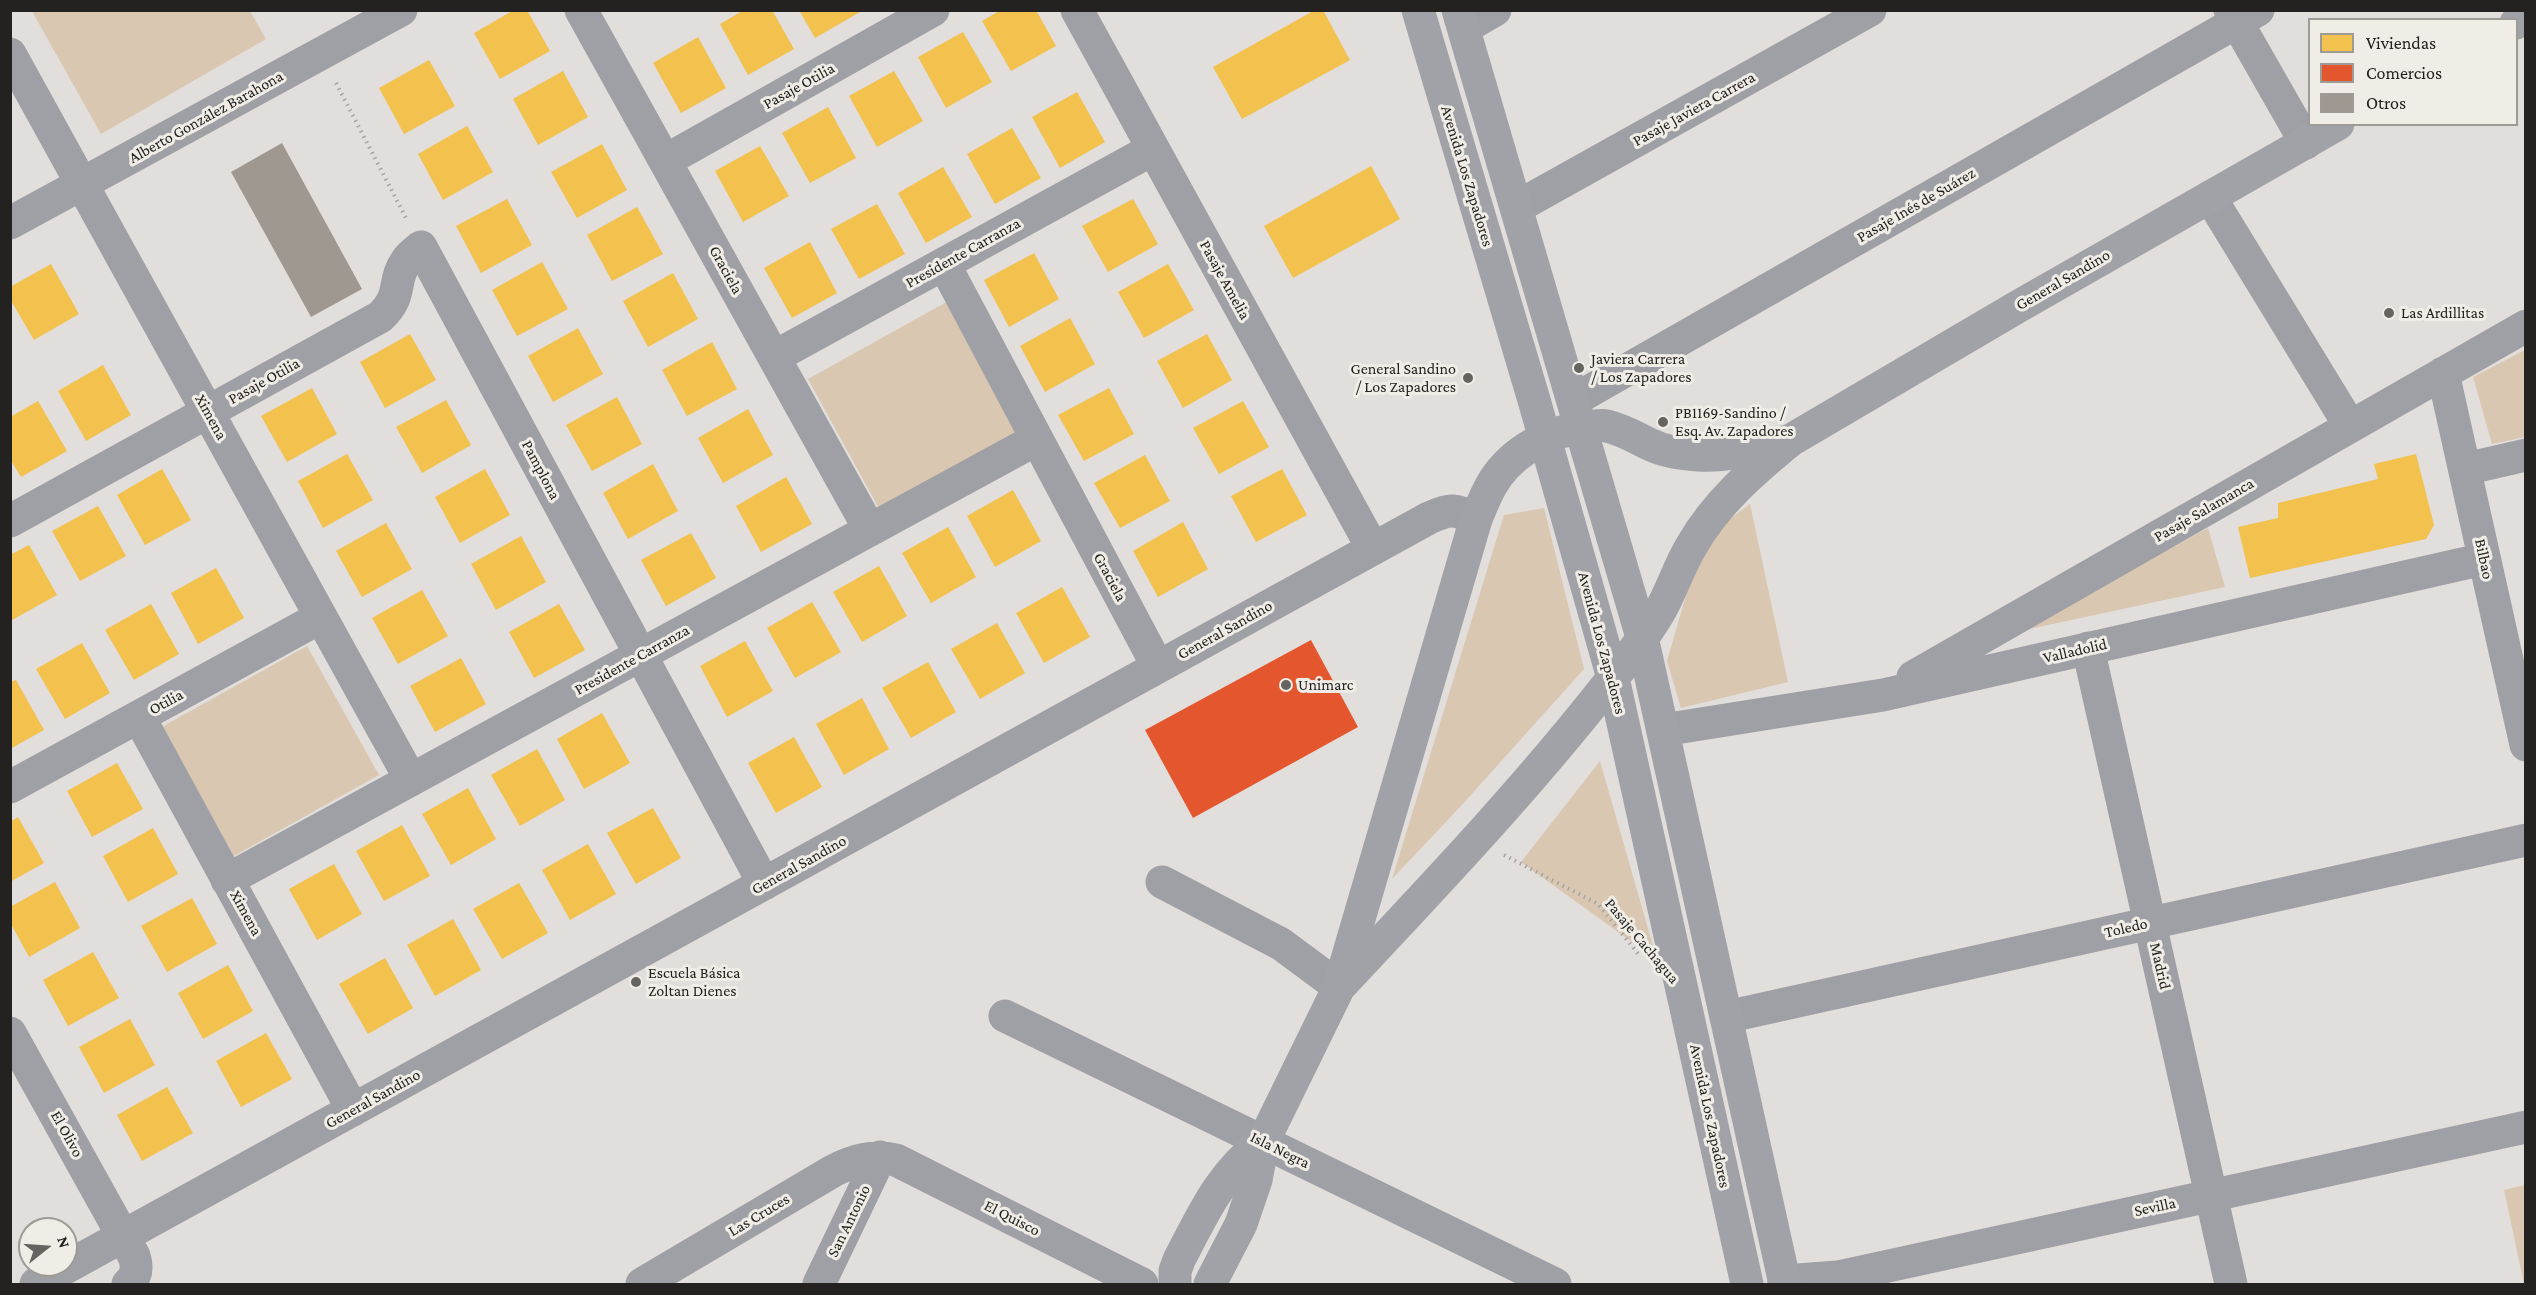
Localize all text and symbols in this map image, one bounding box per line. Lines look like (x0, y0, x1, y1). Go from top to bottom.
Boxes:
legend (2308, 18, 2518, 126)
text: Viviendas (2366, 33, 2436, 53)
street label: Pasaje Otilia (760, 59, 838, 113)
text: Comercios (2366, 63, 2442, 83)
street label: Alberto González Barahona (125, 67, 287, 167)
street label: Pasaje Javiera Carrera (1629, 67, 1759, 151)
text: Otros (2366, 93, 2406, 113)
street label: Avenida Los Zapadores (1436, 103, 1498, 249)
street label: Pasaje Inés de Suárez (1853, 163, 1979, 247)
street label: Presidente Carranza (902, 214, 1024, 292)
street label: Pasaje Amelia (1195, 237, 1255, 323)
street label: Graciela (705, 242, 747, 298)
street label: General Sandino (2013, 245, 2113, 315)
place label: Las Ardillitas (2401, 303, 2484, 323)
marker: Las Ardillitas (2382, 306, 2396, 320)
place label: Javiera Carrera / Los Zapadores (1591, 349, 1691, 387)
street label: Pasaje Otilia (225, 354, 303, 408)
place label: General Sandino / Los Zapadores (1351, 359, 1456, 397)
marker: Javiera Carrera / Los Zapadores (1572, 361, 1586, 375)
marker: General Sandino / Los Zapadores (1461, 371, 1475, 385)
street label: Ximena (191, 391, 231, 443)
place label: PB1169-Sandino / Esq. Av. Zapadores (1675, 403, 1794, 441)
marker: PB1169-Sandino / Esq. Av. Zapadores (1656, 415, 1670, 429)
street label: Pamplona (517, 437, 565, 503)
street label: Pasaje Salamanca (2151, 474, 2257, 546)
street label: Bilbao (2470, 537, 2498, 581)
street label: Graciela (1089, 549, 1131, 605)
street label: Avenida Los Zapadores (1574, 570, 1630, 716)
street label: General Sandino (1174, 596, 1276, 664)
street label: Presidente Carranza (571, 621, 693, 699)
street label: Valladolid (2041, 634, 2109, 668)
place label: Unimarc (1298, 675, 1353, 695)
marker: Unimarc (1279, 678, 1293, 692)
street label: Otilia (146, 685, 186, 719)
street label: General Sandino (748, 831, 850, 899)
street label: Ximena (226, 887, 266, 939)
street label: Pasaje Cachagua (1601, 894, 1683, 988)
street label: Toledo (2103, 914, 2149, 942)
street label: Madrid (2145, 941, 2175, 991)
place label: Escuela Básica Zoltan Dienes (648, 963, 740, 1001)
marker: Escuela Básica Zoltan Dienes (629, 975, 643, 989)
street label: Avenida Los Zapadores (1685, 1042, 1735, 1190)
street label: General Sandino (322, 1065, 424, 1133)
street label: El Olivo (46, 1107, 88, 1161)
street label: Isla Negra (1247, 1127, 1313, 1173)
street label: San Antonio (823, 1182, 875, 1260)
street label: Las Cruces (725, 1189, 793, 1241)
street label: Sevilla (2133, 1193, 2177, 1221)
street label: El Quisco (981, 1196, 1043, 1240)
north arrow (18, 1217, 78, 1277)
text: N (54, 1234, 74, 1250)

